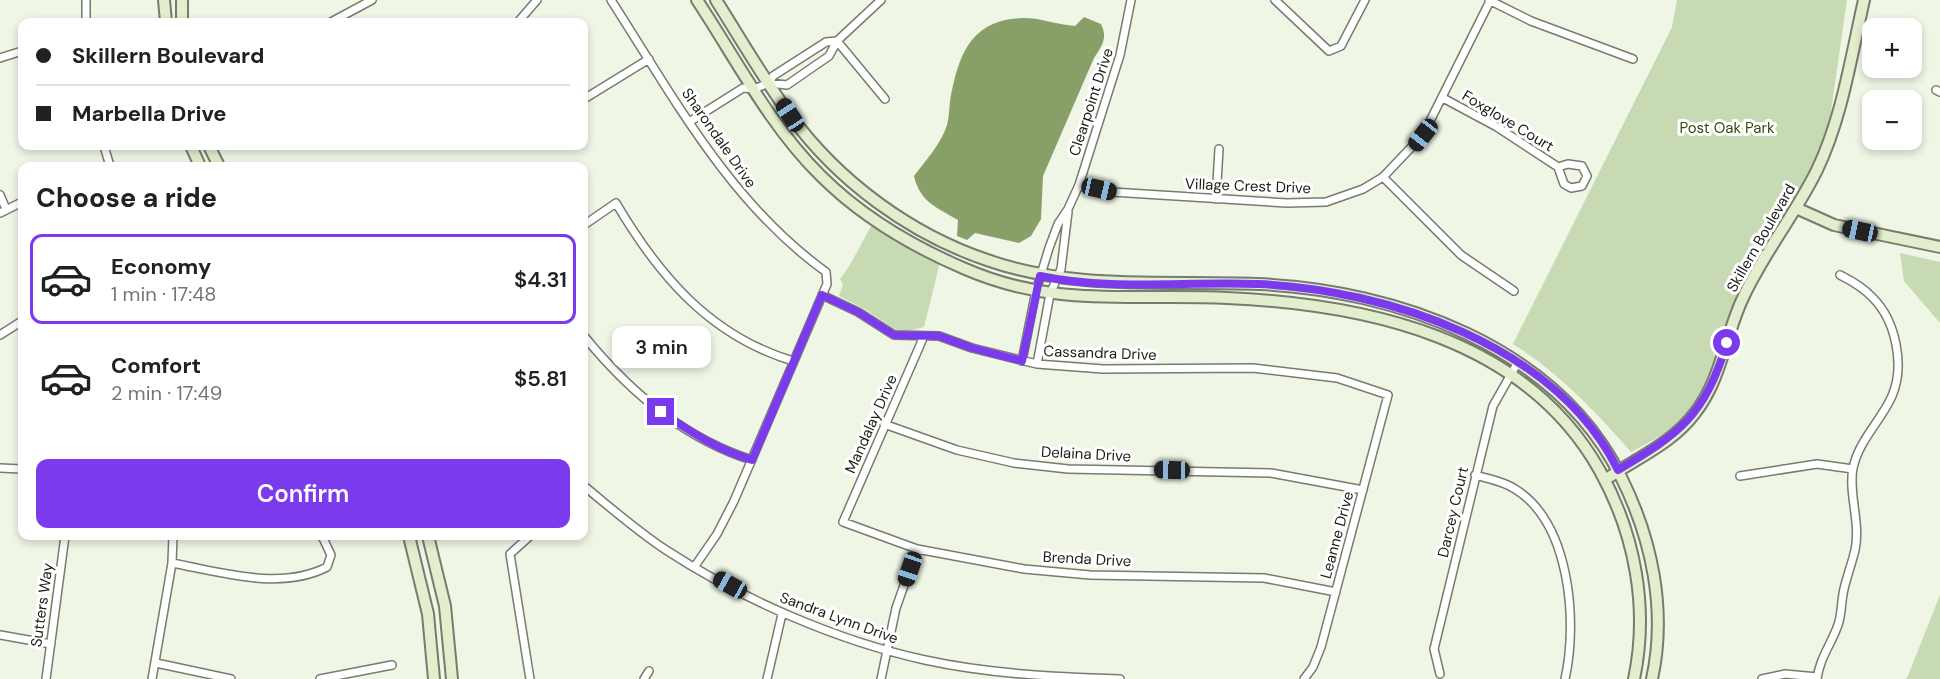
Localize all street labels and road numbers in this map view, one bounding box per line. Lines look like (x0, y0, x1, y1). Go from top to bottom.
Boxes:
street label: Clearpoint Drive (1064, 46, 1118, 158)
street label: Sharondale Drive (677, 84, 761, 192)
street label: Foxglove Court (1458, 86, 1558, 156)
street label: Village Crest Drive (1185, 174, 1311, 198)
street label: Skillern Boulevard (1722, 180, 1800, 296)
street label: Cassandra Drive (1043, 341, 1157, 365)
street label: Mandalay Drive (840, 371, 902, 477)
street label: Delaina Drive (1040, 442, 1132, 466)
street label: Darcey Court (1433, 465, 1473, 559)
street label: Leanne Drive (1316, 489, 1358, 581)
street label: Brenda Drive (1042, 547, 1132, 571)
street label: Sutters Way (26, 561, 58, 648)
street label: Sandra Lynn Drive (777, 587, 901, 649)

